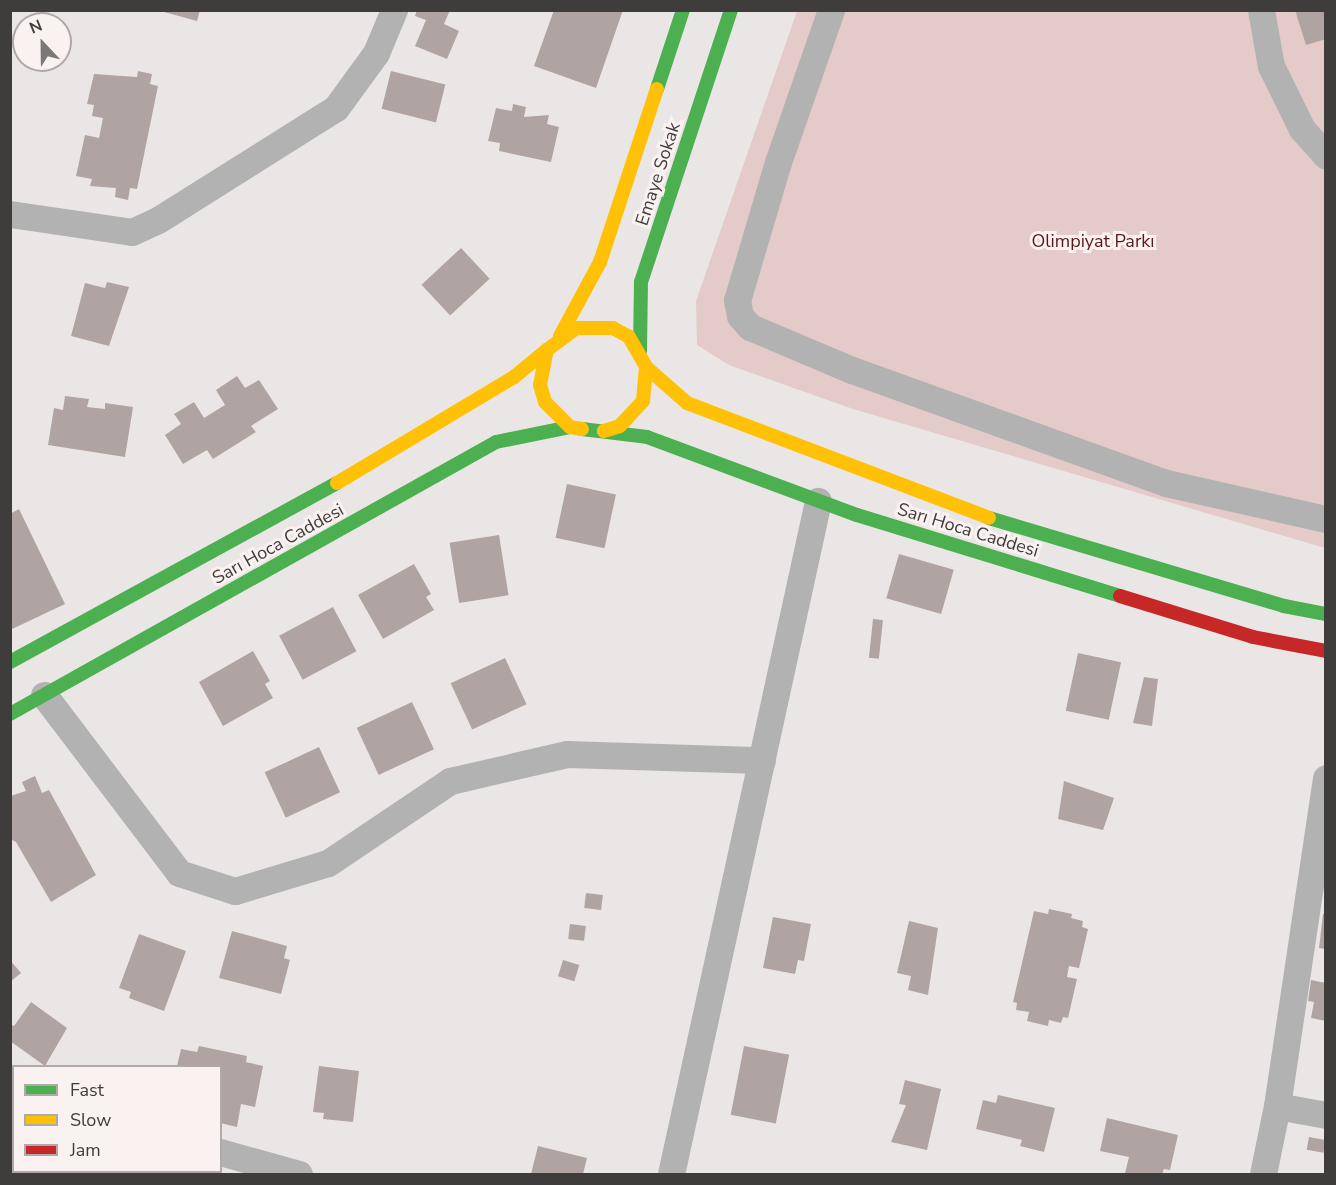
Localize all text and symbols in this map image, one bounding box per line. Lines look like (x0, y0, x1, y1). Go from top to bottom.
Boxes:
north arrow (12, 12, 72, 72)
text: N (26, 15, 46, 40)
street label: Emaye Sokak (631, 120, 685, 228)
park label: Olimpiyat Parkı (1031, 230, 1155, 252)
street label: Sarı Hoca Caddesi (895, 498, 1041, 562)
street label: Sarı Hoca Caddesi (209, 499, 347, 589)
legend (12, 1065, 222, 1173)
text: Fast (70, 1078, 104, 1102)
text: Slow (70, 1108, 111, 1132)
text: Jam (70, 1138, 101, 1162)

